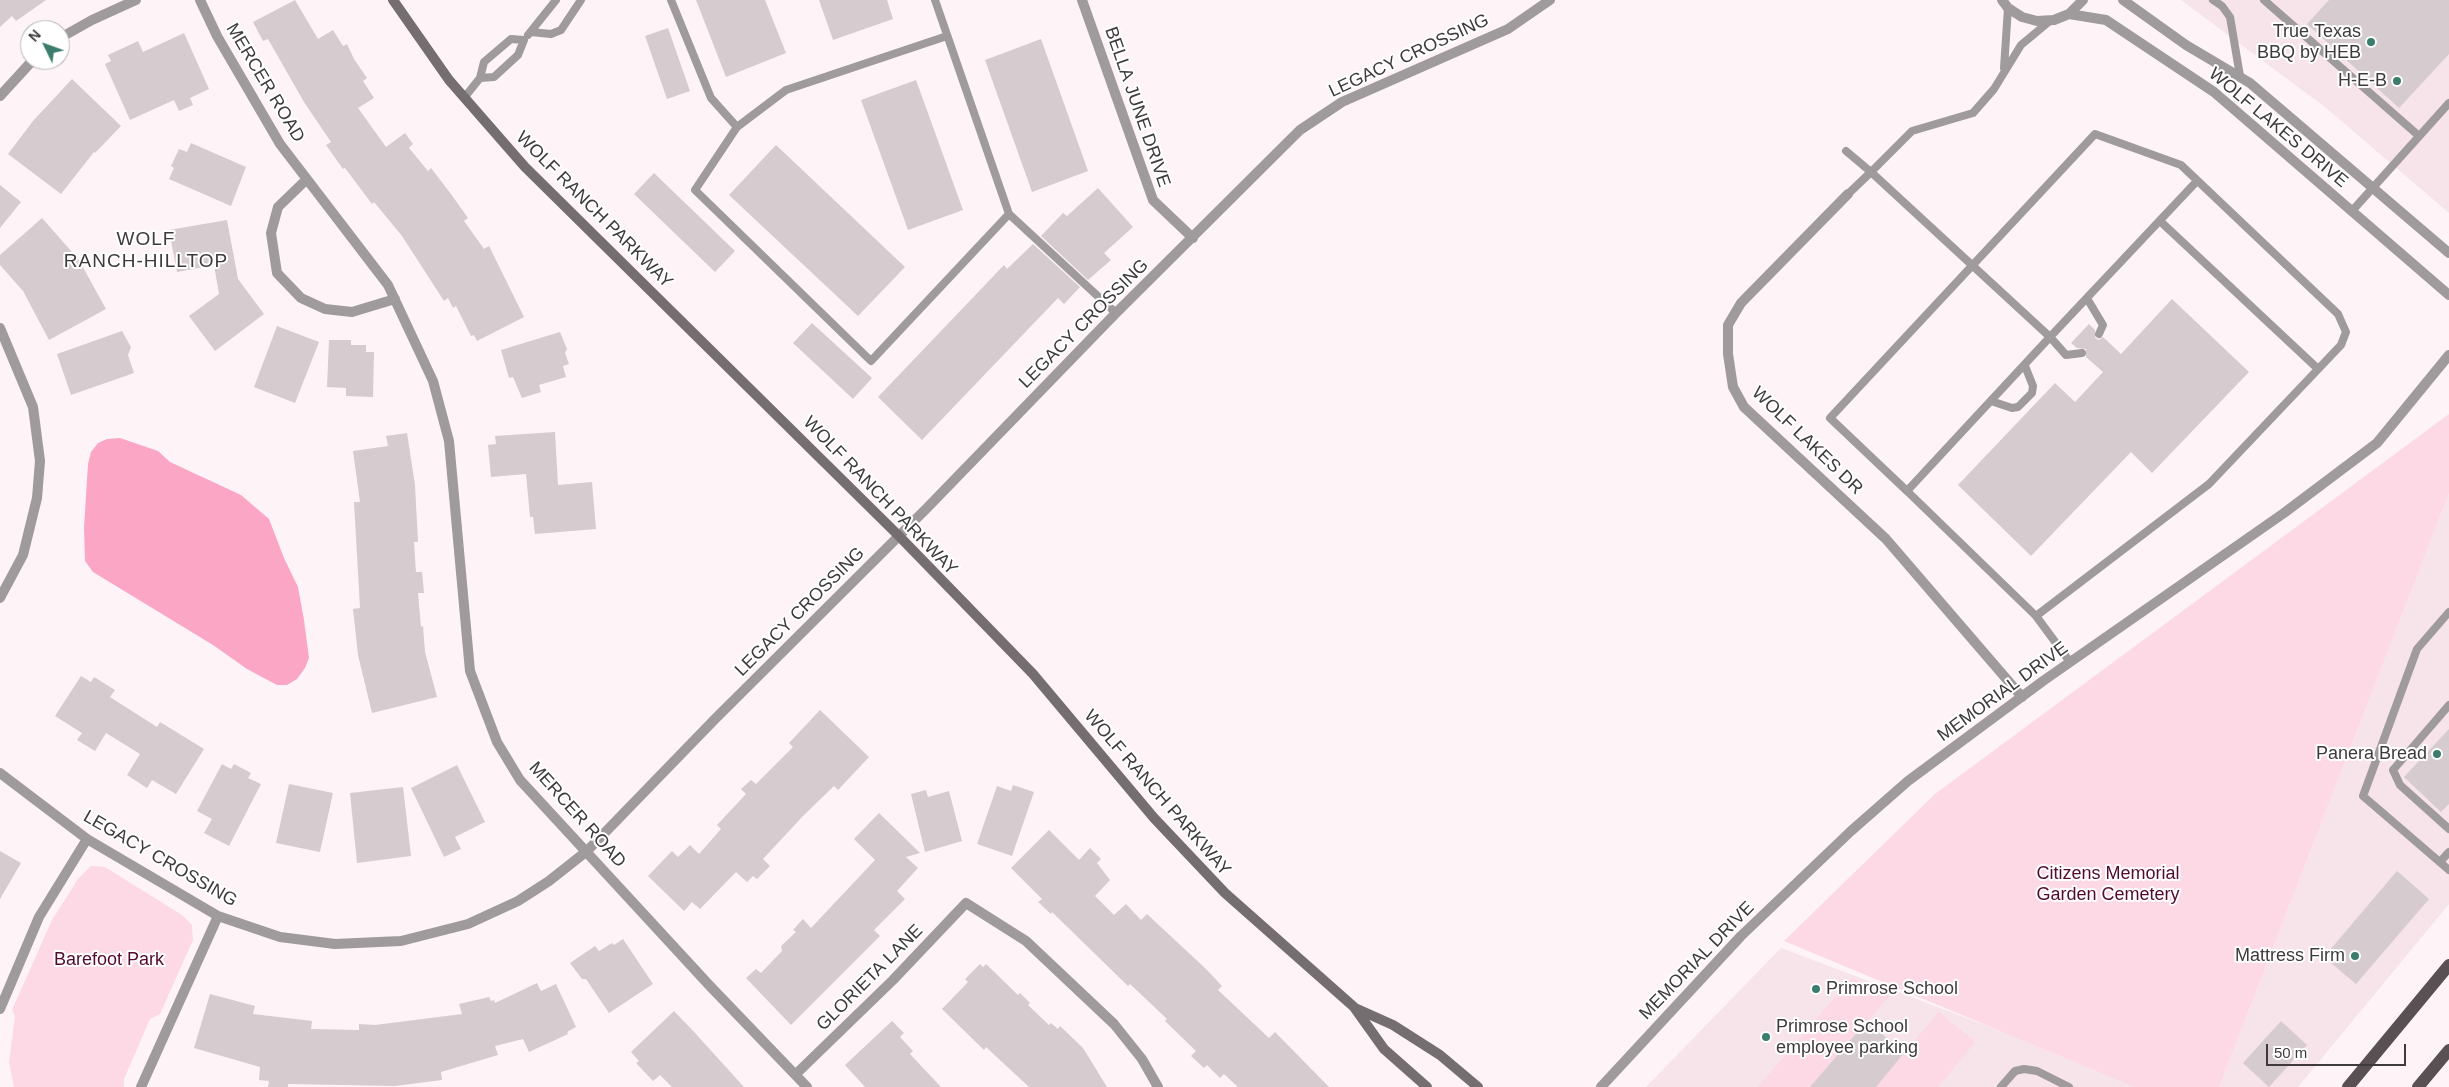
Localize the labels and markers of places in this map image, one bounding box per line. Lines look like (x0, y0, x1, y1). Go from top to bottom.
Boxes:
place label: True Texas BBQ by HEB (2257, 21, 2361, 64)
marker: True Texas BBQ by HEB (2365, 36, 2377, 48)
place label: H-E-B (2338, 70, 2387, 92)
marker: H-E-B (2391, 75, 2403, 87)
place label: Panera Bread (2316, 743, 2427, 765)
marker: Panera Bread (2431, 748, 2443, 760)
place label: Mattress Firm (2235, 945, 2345, 967)
marker: Mattress Firm (2349, 950, 2361, 962)
place label: Primrose School (1826, 978, 1958, 1000)
marker: Primrose School (1810, 983, 1822, 995)
place label: Primrose School employee parking (1776, 1016, 1918, 1058)
marker: Primrose School employee parking (1760, 1031, 1772, 1043)

